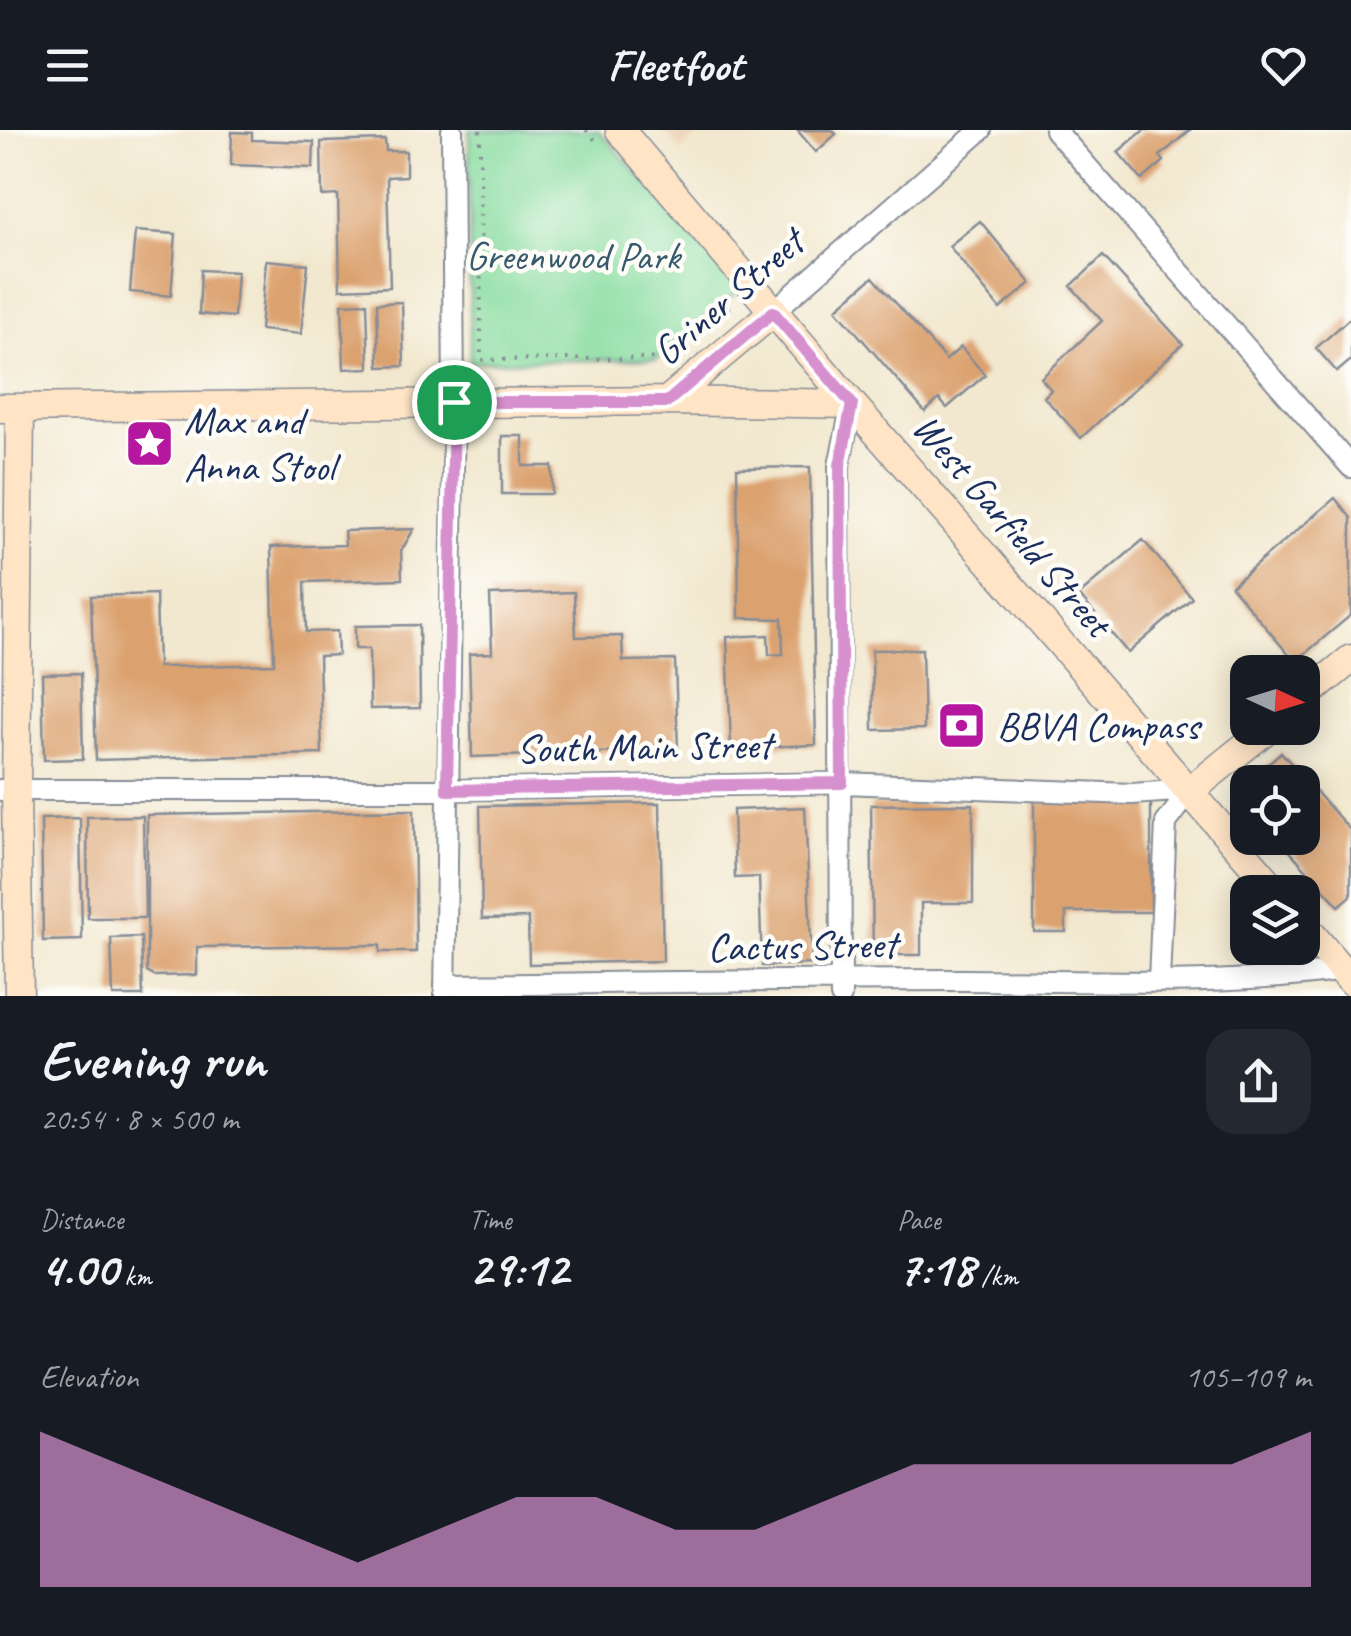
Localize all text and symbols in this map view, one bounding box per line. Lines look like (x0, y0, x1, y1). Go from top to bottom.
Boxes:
text: Fleetfoot (608, 37, 743, 94)
icon: menu (40, 38, 95, 93)
icon: heart (1256, 38, 1311, 93)
street label: Griner Street (642, 214, 818, 376)
park label: Greenwood Park (466, 231, 682, 281)
pin (412, 360, 497, 445)
icon: arrive (427, 375, 482, 430)
place label: Max and Anna Stool (184, 396, 342, 492)
street label: West Garfield Street (902, 403, 1125, 650)
place icon: Max and Anna Stool (123, 418, 175, 470)
north arrow (1230, 655, 1320, 745)
map controls (1230, 655, 1320, 965)
bank icon: BBVA Compass (936, 700, 988, 752)
place label: BBVA Compass (997, 701, 1202, 751)
street label: South Main Street (516, 720, 778, 774)
button: locate (1230, 765, 1320, 855)
button: layers (1230, 875, 1320, 965)
street label: Cactus Street (707, 919, 903, 973)
text: Evening run (40, 1025, 265, 1095)
button: share (1206, 1029, 1311, 1134)
text: 20:54 · 8 × 500 m (40, 1098, 238, 1139)
text: Distance (40, 1202, 124, 1237)
text: Time (469, 1202, 512, 1237)
text: Pace (897, 1202, 940, 1237)
text: 4.00 (40, 1237, 117, 1300)
text: 29:12 (469, 1237, 568, 1300)
text: 7:18 (897, 1237, 975, 1300)
text: km (117, 1258, 152, 1293)
text: /km (975, 1258, 1018, 1293)
text: Elevation (40, 1356, 138, 1397)
text: 105–109 m (1185, 1356, 1311, 1397)

